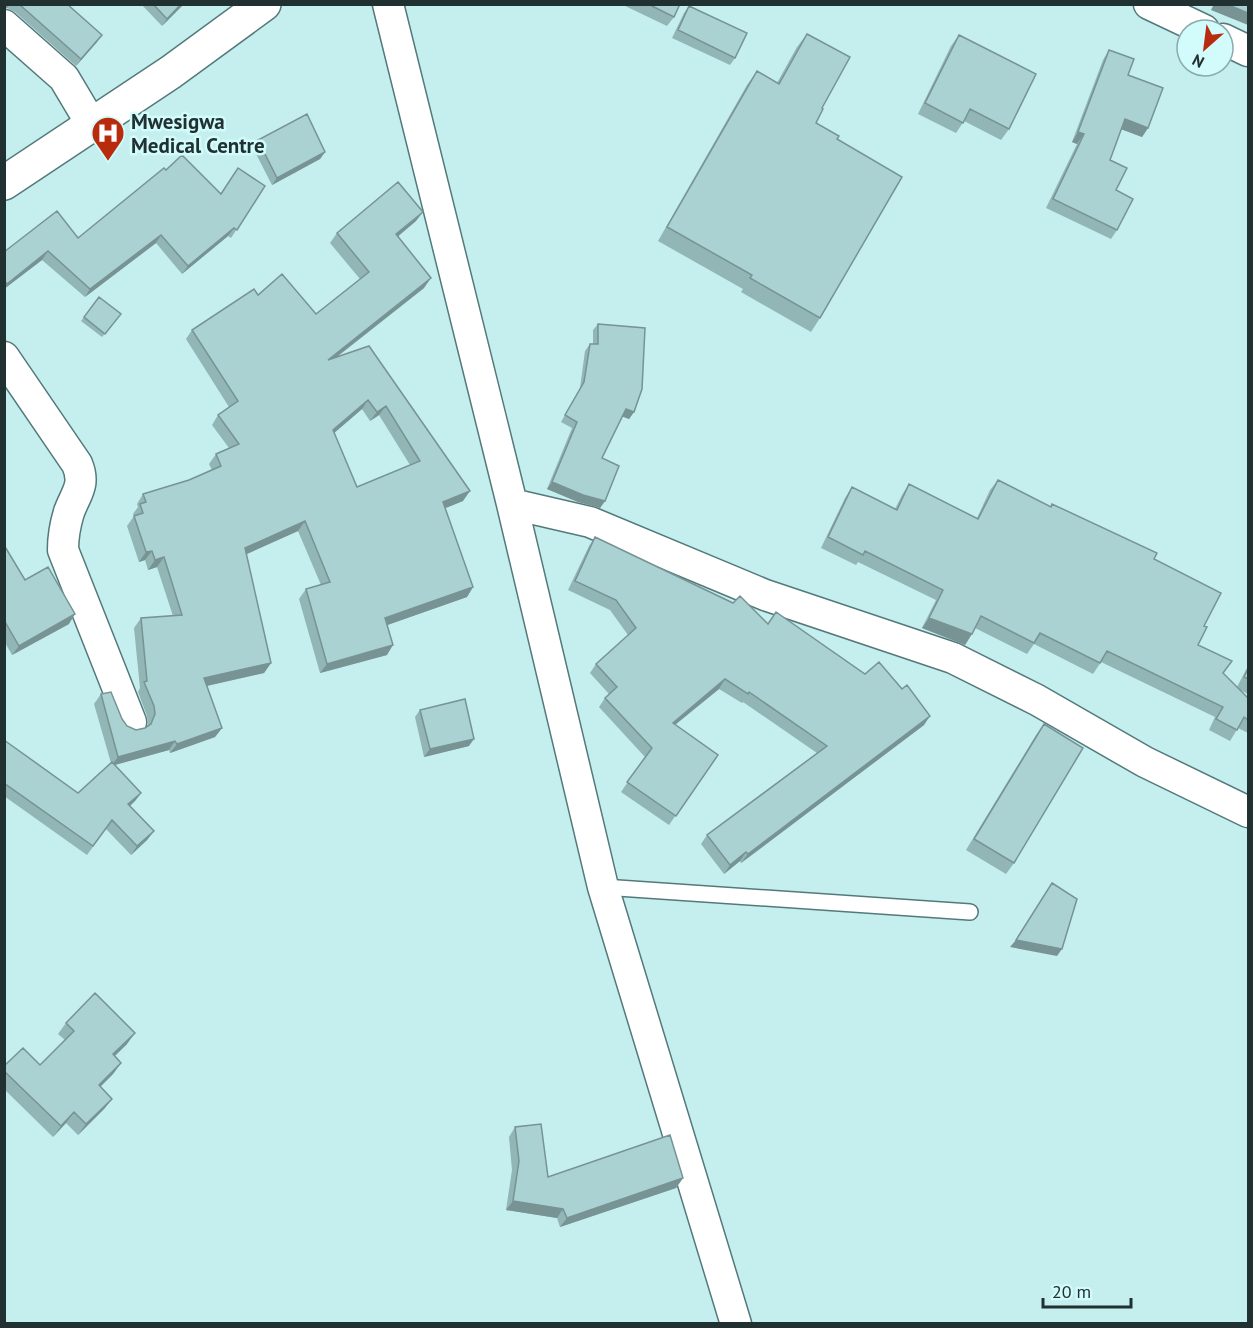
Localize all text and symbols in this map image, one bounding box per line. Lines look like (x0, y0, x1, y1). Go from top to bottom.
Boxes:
north arrow (1175, 18, 1235, 78)
text: N (1189, 50, 1207, 73)
place label: Mwesigwa Medical Centre (131, 108, 265, 159)
hospital icon: Mwesigwa Medical Centre (90, 115, 126, 162)
scale bar (1043, 1271, 1132, 1309)
text: 20 m (1052, 1280, 1091, 1303)

